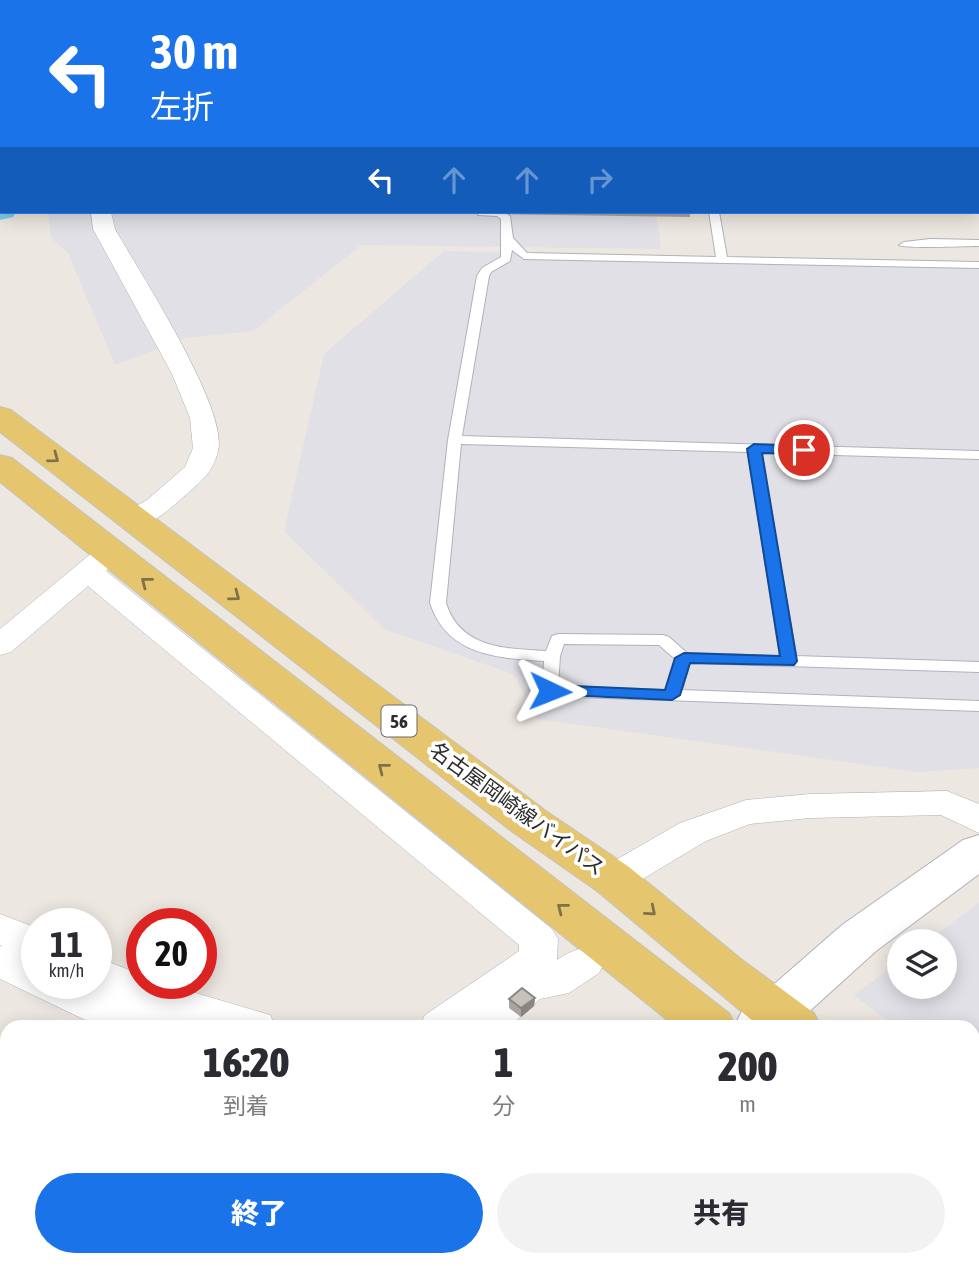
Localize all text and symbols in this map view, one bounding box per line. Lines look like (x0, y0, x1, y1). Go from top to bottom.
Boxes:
text: 30 m (150, 23, 238, 79)
icon: left (35, 28, 126, 119)
text: 左折 (150, 88, 214, 125)
icon: left (362, 161, 400, 199)
icon: ahead (435, 161, 473, 199)
icon: ahead (508, 161, 546, 199)
icon: right (581, 161, 619, 199)
pin (774, 420, 834, 480)
icon: arrive (785, 431, 823, 469)
one-way arrow (47, 450, 59, 463)
one-way arrow (142, 577, 154, 590)
one-way arrow (227, 588, 240, 601)
position arrow (513, 654, 587, 728)
road number: 56 (382, 706, 416, 736)
street label: 名古屋岡崎線バイパス (426, 737, 609, 879)
one-way arrow (378, 763, 391, 776)
one-way arrow (642, 903, 655, 915)
one-way arrow (557, 904, 569, 917)
speed limit sign: 20 (126, 908, 217, 999)
text: 11 (50, 924, 83, 964)
map controls (887, 929, 957, 999)
button: layers (887, 929, 957, 999)
text: km/h (49, 960, 84, 981)
text: 16:20 (203, 1038, 289, 1086)
text: 1 (494, 1038, 513, 1086)
text: 200 (718, 1042, 777, 1090)
text: m (739, 1091, 756, 1117)
text: 到着 (223, 1093, 269, 1119)
text: 分 (492, 1093, 515, 1119)
button: 終了 (35, 1173, 483, 1253)
button: 共有 (497, 1173, 945, 1253)

